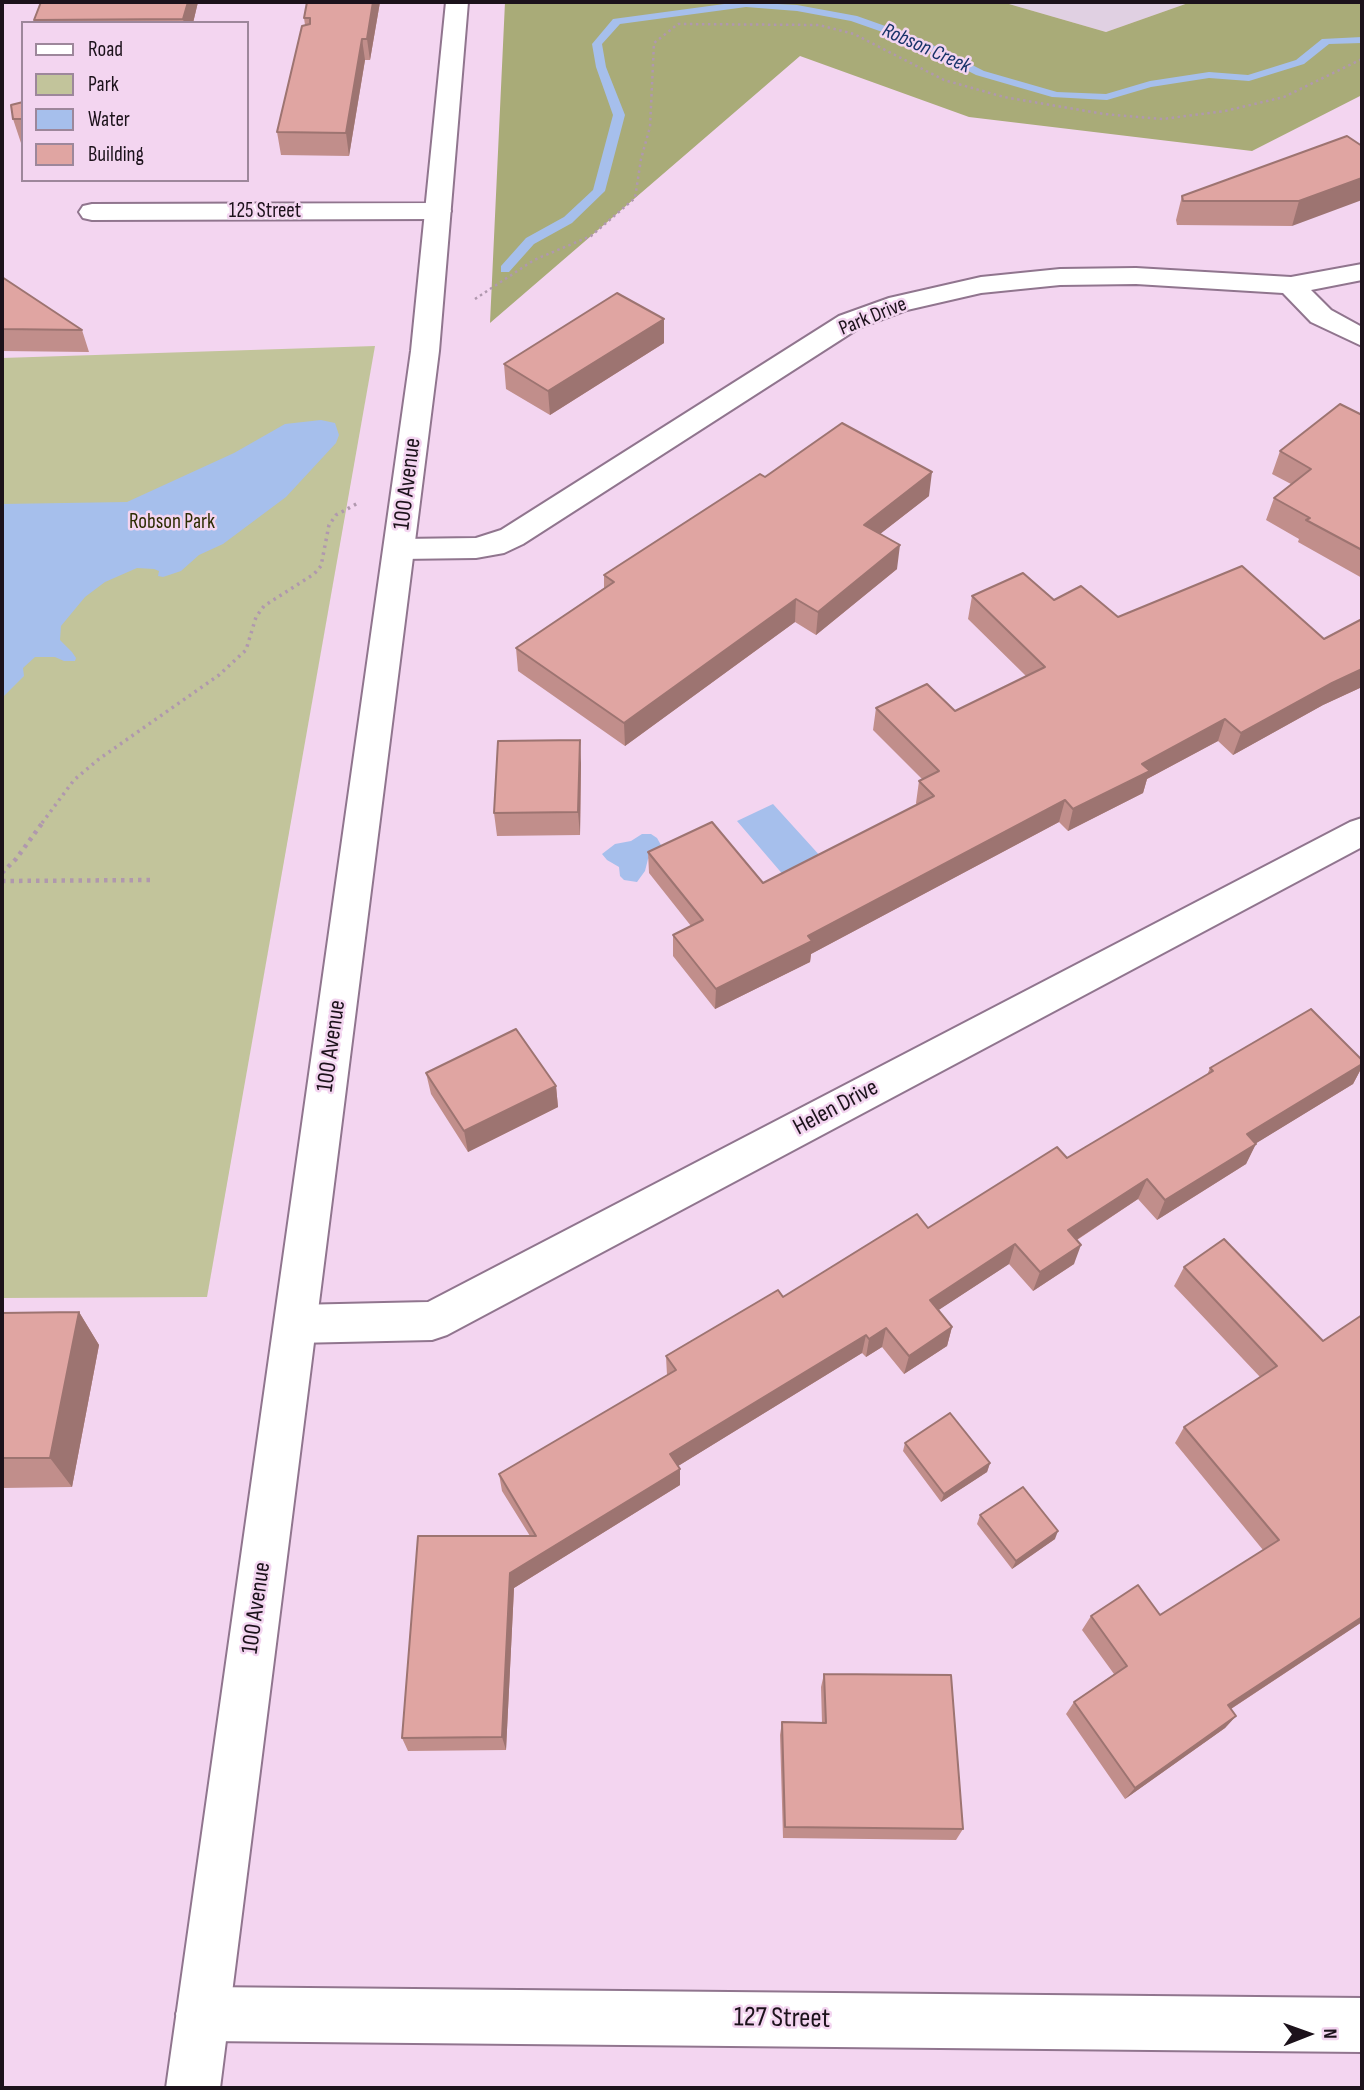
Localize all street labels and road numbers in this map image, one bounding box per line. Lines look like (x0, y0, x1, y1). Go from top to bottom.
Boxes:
street label: 125 Street (229, 199, 301, 225)
street label: Park Drive (835, 292, 911, 342)
street label: 100 Avenue (388, 436, 428, 532)
street label: 100 Avenue (311, 998, 353, 1094)
street label: Helen Drive (789, 1074, 883, 1142)
street label: 100 Avenue (236, 1560, 278, 1656)
street label: 127 Street (734, 2001, 830, 2037)

